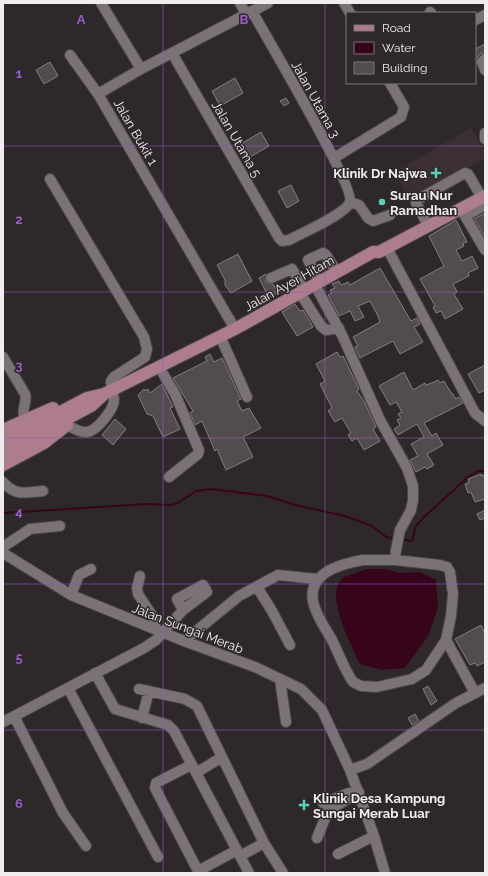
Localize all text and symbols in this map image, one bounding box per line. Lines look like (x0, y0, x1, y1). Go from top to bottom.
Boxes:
text: A (77, 12, 86, 27)
text: B (240, 12, 249, 27)
legend (346, 12, 476, 84)
text: Road (382, 21, 411, 35)
text: Water (382, 41, 416, 55)
street label: Jalan Utama 3 (288, 58, 343, 140)
text: Building (382, 61, 428, 75)
text: 1 (16, 66, 23, 81)
street label: Jalan Bukit 1 (111, 96, 161, 168)
street label: Jalan Utama 5 (209, 99, 264, 180)
place label: Klinik Dr Najwa (333, 166, 428, 181)
marker: Klinik Dr Najwa (430, 167, 442, 179)
place label: Surau Nur Ramadhan (390, 188, 457, 218)
marker: Surau Nur Ramadhan (377, 197, 387, 207)
text: 2 (15, 212, 23, 227)
street label: Jalan Ayer Hitam (242, 252, 337, 314)
text: 3 (15, 358, 23, 373)
text: 4 (15, 504, 23, 519)
street label: Jalan Sungai Merab (130, 600, 245, 657)
text: 5 (15, 650, 23, 665)
place label: Klinik Desa Kampung Sungai Merab Luar (313, 791, 445, 821)
text: 6 (15, 796, 23, 811)
marker: Klinik Desa Kampung Sungai Merab Luar (298, 799, 310, 811)

